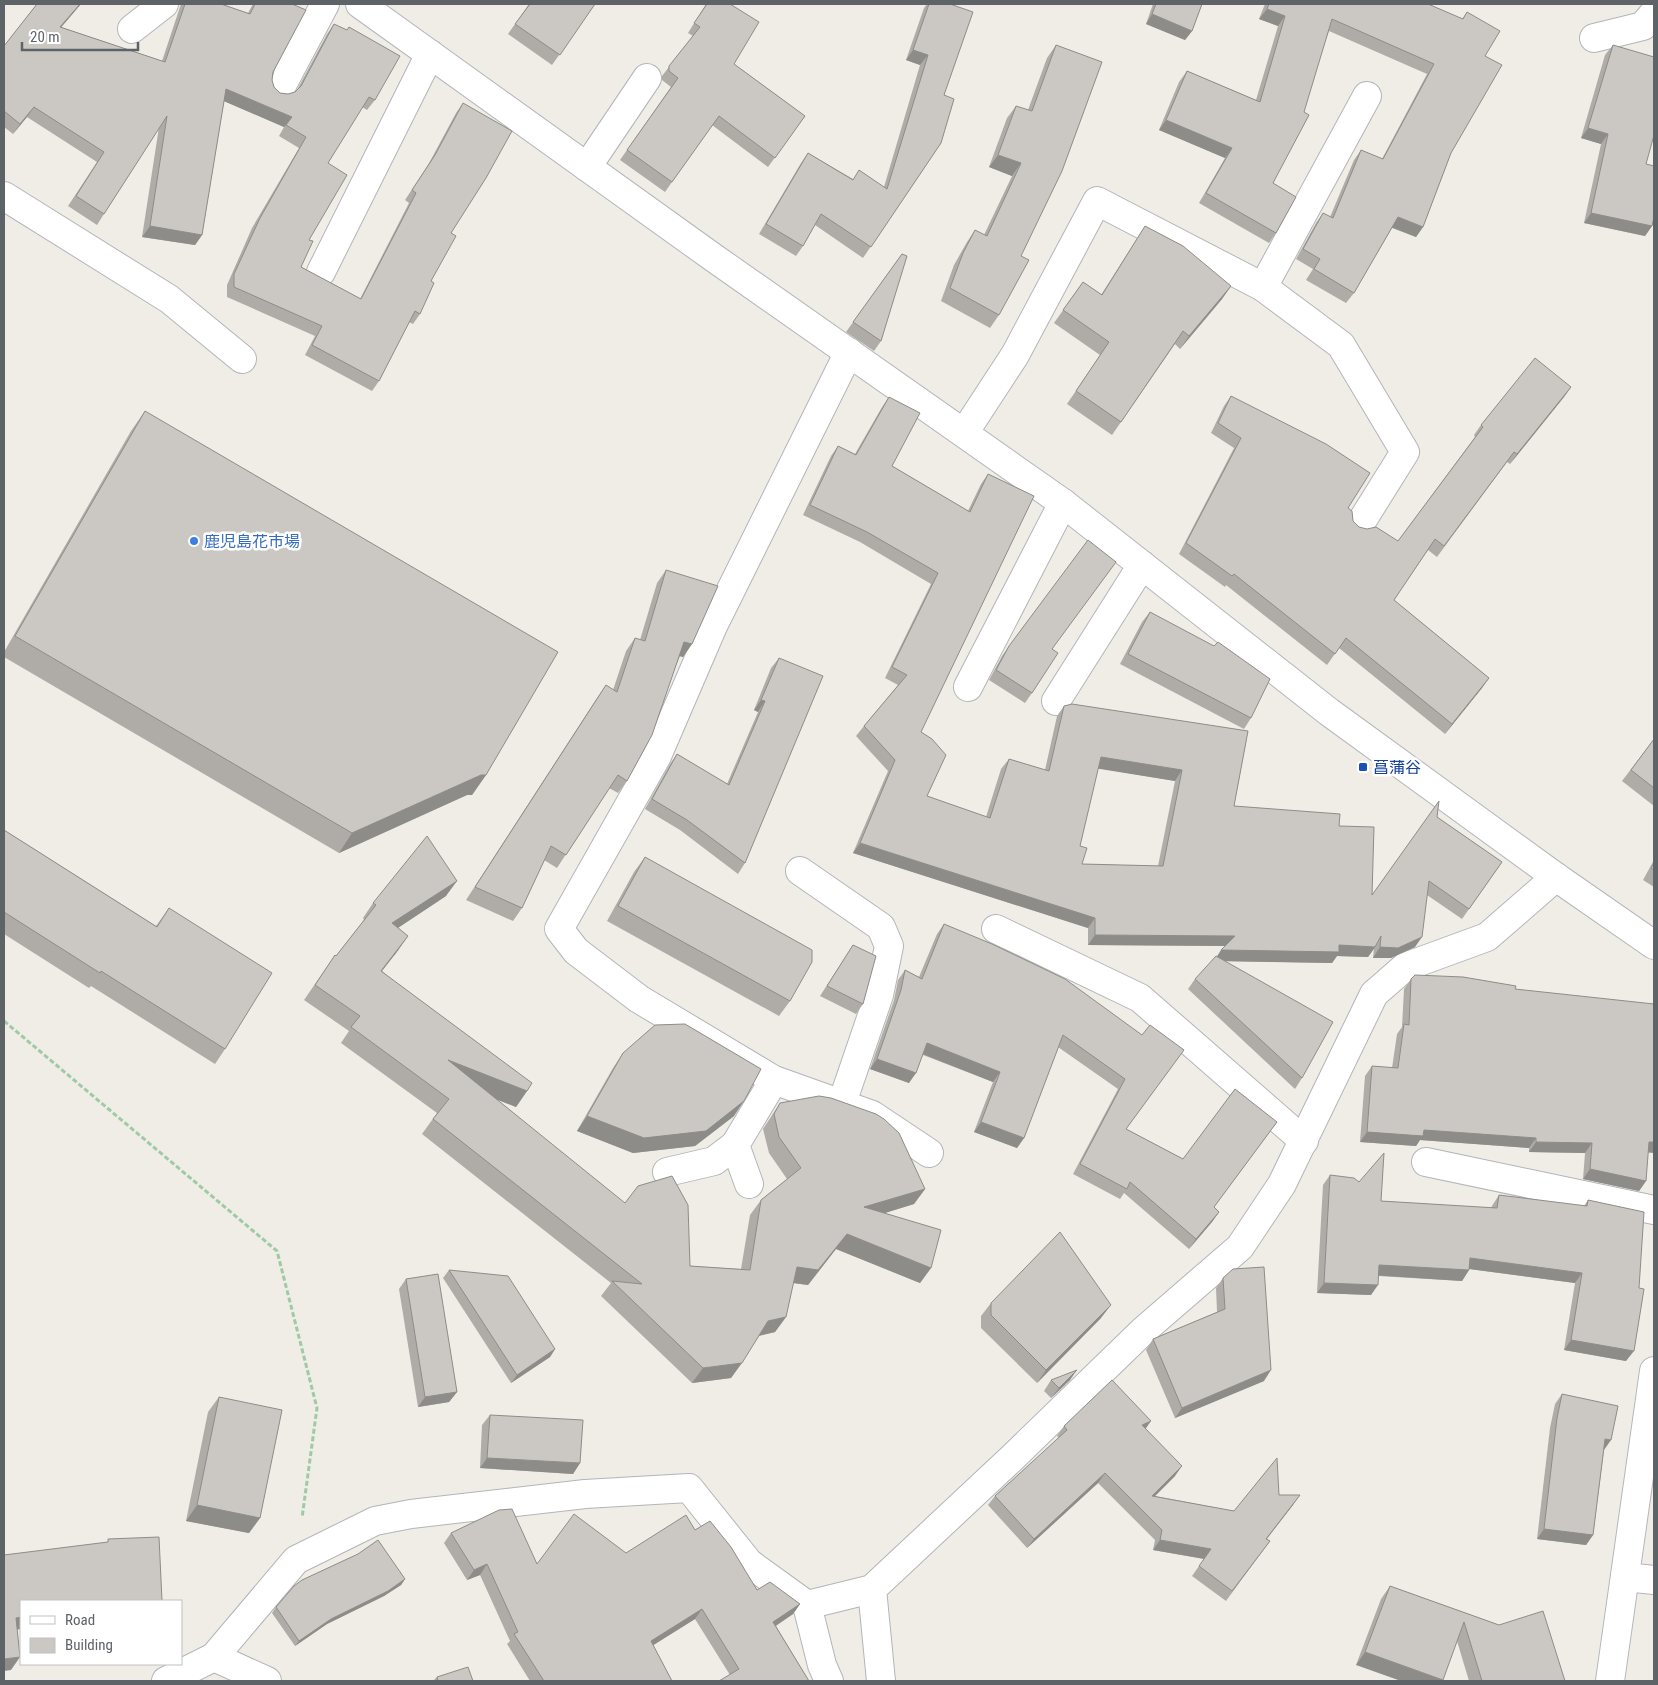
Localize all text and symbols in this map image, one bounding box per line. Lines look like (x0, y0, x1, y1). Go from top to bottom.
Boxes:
scale bar (22, 20, 139, 52)
text: 20 m (30, 28, 60, 46)
place label: 鹿児島花市場 (204, 532, 300, 551)
marker: 鹿児島花市場 (188, 535, 200, 547)
place label: 菖蒲谷 (1373, 758, 1421, 777)
marker: 菖蒲谷 (1357, 761, 1369, 773)
legend (20, 1600, 182, 1665)
text: Road (65, 1611, 95, 1629)
text: Building (65, 1636, 113, 1654)

